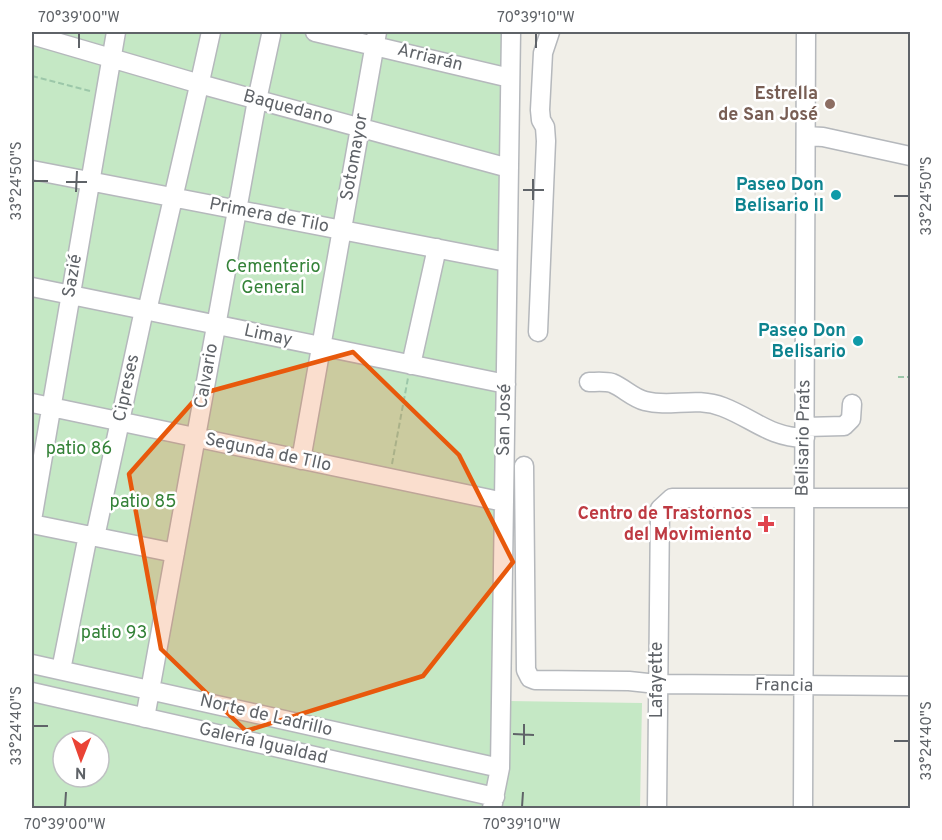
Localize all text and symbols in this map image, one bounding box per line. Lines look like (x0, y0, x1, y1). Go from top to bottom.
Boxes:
text: 70°39'00"W (38, 9, 120, 28)
text: 70°39'10"W (497, 9, 575, 28)
street label: Arriarán (395, 39, 465, 77)
place label: Estrella de San José (718, 83, 818, 127)
street label: Baquedano (241, 85, 335, 131)
marker: Estrella de San José (823, 97, 837, 111)
street label: Sotomayor (336, 112, 374, 202)
text: 33°24'50"S (8, 141, 27, 221)
text: 33°24'50"S (918, 156, 937, 236)
place label: Paseo Don Belisario II (734, 174, 824, 218)
marker: Paseo Don Belisario II (829, 188, 843, 202)
street label: Primera de Tilo (207, 193, 331, 239)
street label: Sazié (58, 253, 88, 299)
park label: Cementerio General (226, 256, 320, 300)
street label: Limay (242, 320, 294, 352)
place label: Paseo Don Belisario (758, 320, 846, 364)
marker: Paseo Don Belisario (851, 334, 865, 348)
street label: Calvario (190, 342, 224, 410)
street label: Cipreses (109, 352, 145, 424)
street label: Belisario Prats (791, 379, 817, 497)
street label: San José (493, 384, 517, 456)
street label: Segunda de TIlo (203, 428, 333, 478)
park label: patio 86 (46, 438, 112, 461)
park label: patio 85 (109, 491, 177, 514)
place label: Centro de Trastornos del Movimiento (578, 503, 752, 547)
marker: Centro de Trastornos del Movimiento (757, 515, 775, 533)
park label: patio 93 (81, 622, 147, 645)
street label: Lafayette (646, 642, 669, 718)
street label: Francia (755, 674, 813, 698)
text: 33°24'40"S (8, 686, 27, 766)
street label: Norte de Ladrillo (197, 690, 335, 742)
text: 33°24'40"S (918, 701, 937, 781)
street label: Galería Igualdad (196, 718, 330, 770)
north arrow (51, 729, 111, 789)
text: N (75, 762, 87, 782)
text: 70°39'00"W (24, 816, 106, 835)
text: 70°39'10"W (483, 816, 561, 835)

